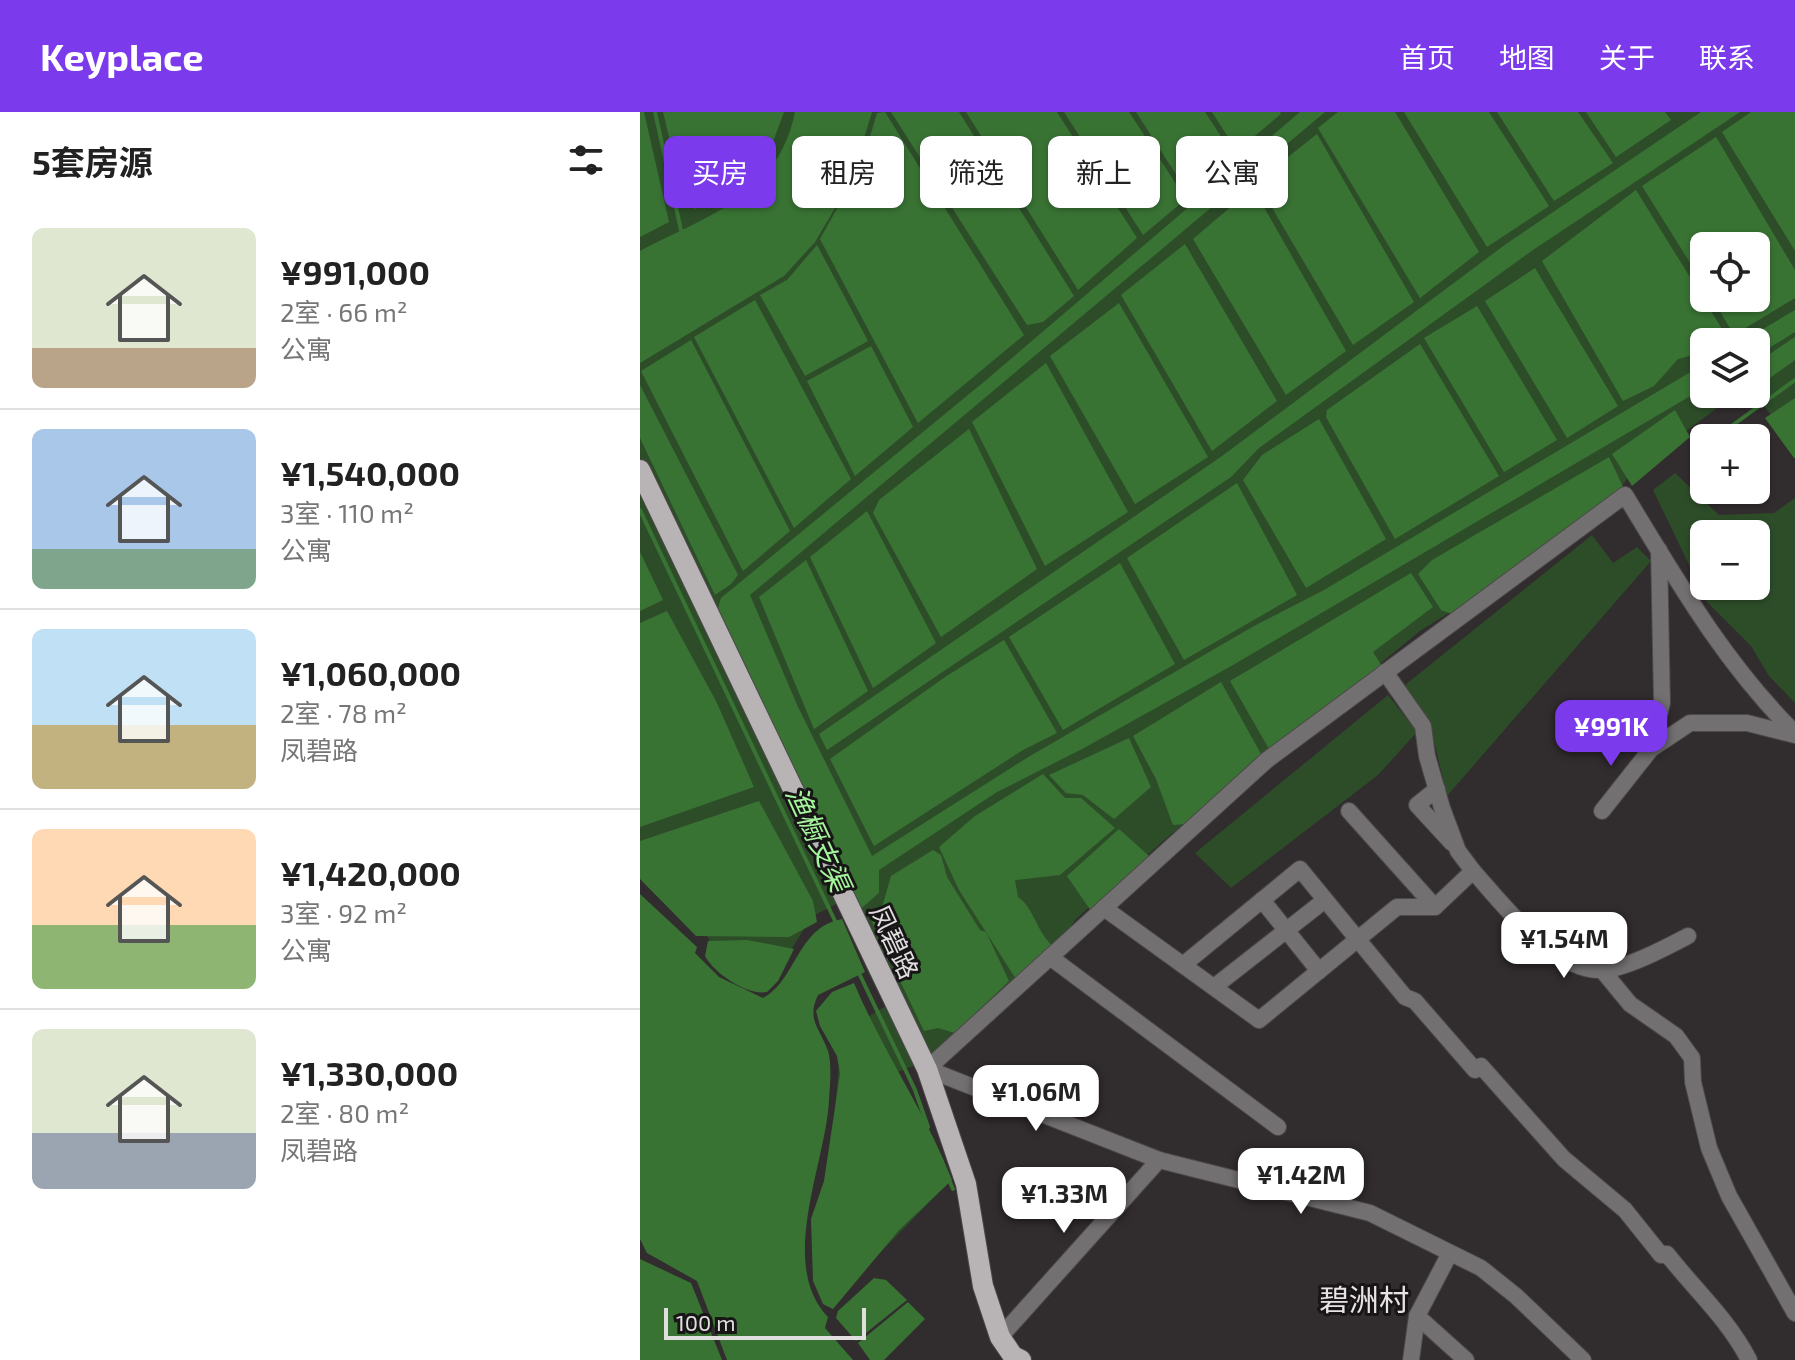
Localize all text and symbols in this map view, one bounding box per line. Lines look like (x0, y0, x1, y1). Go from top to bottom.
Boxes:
text: Keyplace (40, 33, 204, 79)
text: 首页 (1399, 40, 1455, 74)
text: 地图 (1499, 40, 1555, 74)
text: 关于 (1599, 40, 1655, 74)
text: 联系 (1699, 40, 1755, 74)
chip: 买房 (664, 136, 776, 208)
chip: 租房 (792, 136, 904, 208)
chip: 筛选 (920, 136, 1032, 208)
chip: 新上 (1048, 136, 1160, 208)
chip: 公寓 (1176, 136, 1288, 208)
icon: filters (564, 138, 608, 182)
text: 5套房源 (32, 141, 153, 182)
map controls (1690, 232, 1770, 600)
button: locate (1690, 232, 1770, 312)
text: ¥991,000 (280, 251, 430, 292)
icon: home (96, 260, 192, 356)
text: 2室 · 66 m² (280, 296, 407, 327)
button: layers (1690, 328, 1770, 408)
text: 公寓 (280, 333, 332, 364)
button: + (1690, 424, 1770, 504)
text: ¥1,540,000 (280, 452, 460, 493)
icon: home (96, 461, 192, 557)
text: 3室 · 110 m² (280, 497, 414, 528)
button: − (1690, 520, 1770, 600)
text: 公寓 (280, 534, 332, 565)
text: ¥1,060,000 (280, 652, 461, 693)
icon: home (96, 661, 192, 757)
text: 2室 · 78 m² (280, 697, 407, 728)
pin: ¥991K (1555, 700, 1667, 768)
text: ¥991K (1573, 710, 1649, 741)
text: 凤碧路 (280, 734, 358, 765)
water label: 渔橱支渠 (780, 781, 860, 900)
text: ¥1,420,000 (280, 852, 461, 893)
icon: home (96, 861, 192, 957)
text: 3室 · 92 m² (280, 897, 407, 928)
street label: 凤碧路 (865, 899, 926, 983)
pin: ¥1.54M (1499, 912, 1629, 980)
text: ¥1.54M (1519, 922, 1609, 953)
text: 公寓 (280, 934, 332, 965)
text: ¥1,330,000 (280, 1052, 458, 1093)
icon: home (96, 1061, 192, 1157)
pin: ¥1.06M (971, 1065, 1101, 1133)
text: ¥1.06M (991, 1075, 1081, 1106)
text: 2室 · 80 m² (280, 1097, 409, 1128)
text: 凤碧路 (280, 1134, 358, 1165)
pin: ¥1.42M (1236, 1148, 1366, 1216)
text: ¥1.42M (1256, 1158, 1346, 1189)
pin: ¥1.33M (999, 1167, 1129, 1235)
text: ¥1.33M (1020, 1177, 1108, 1208)
district label: 碧洲村 (1319, 1281, 1409, 1317)
scale bar (664, 1304, 866, 1340)
text: 100 m (676, 1309, 735, 1335)

